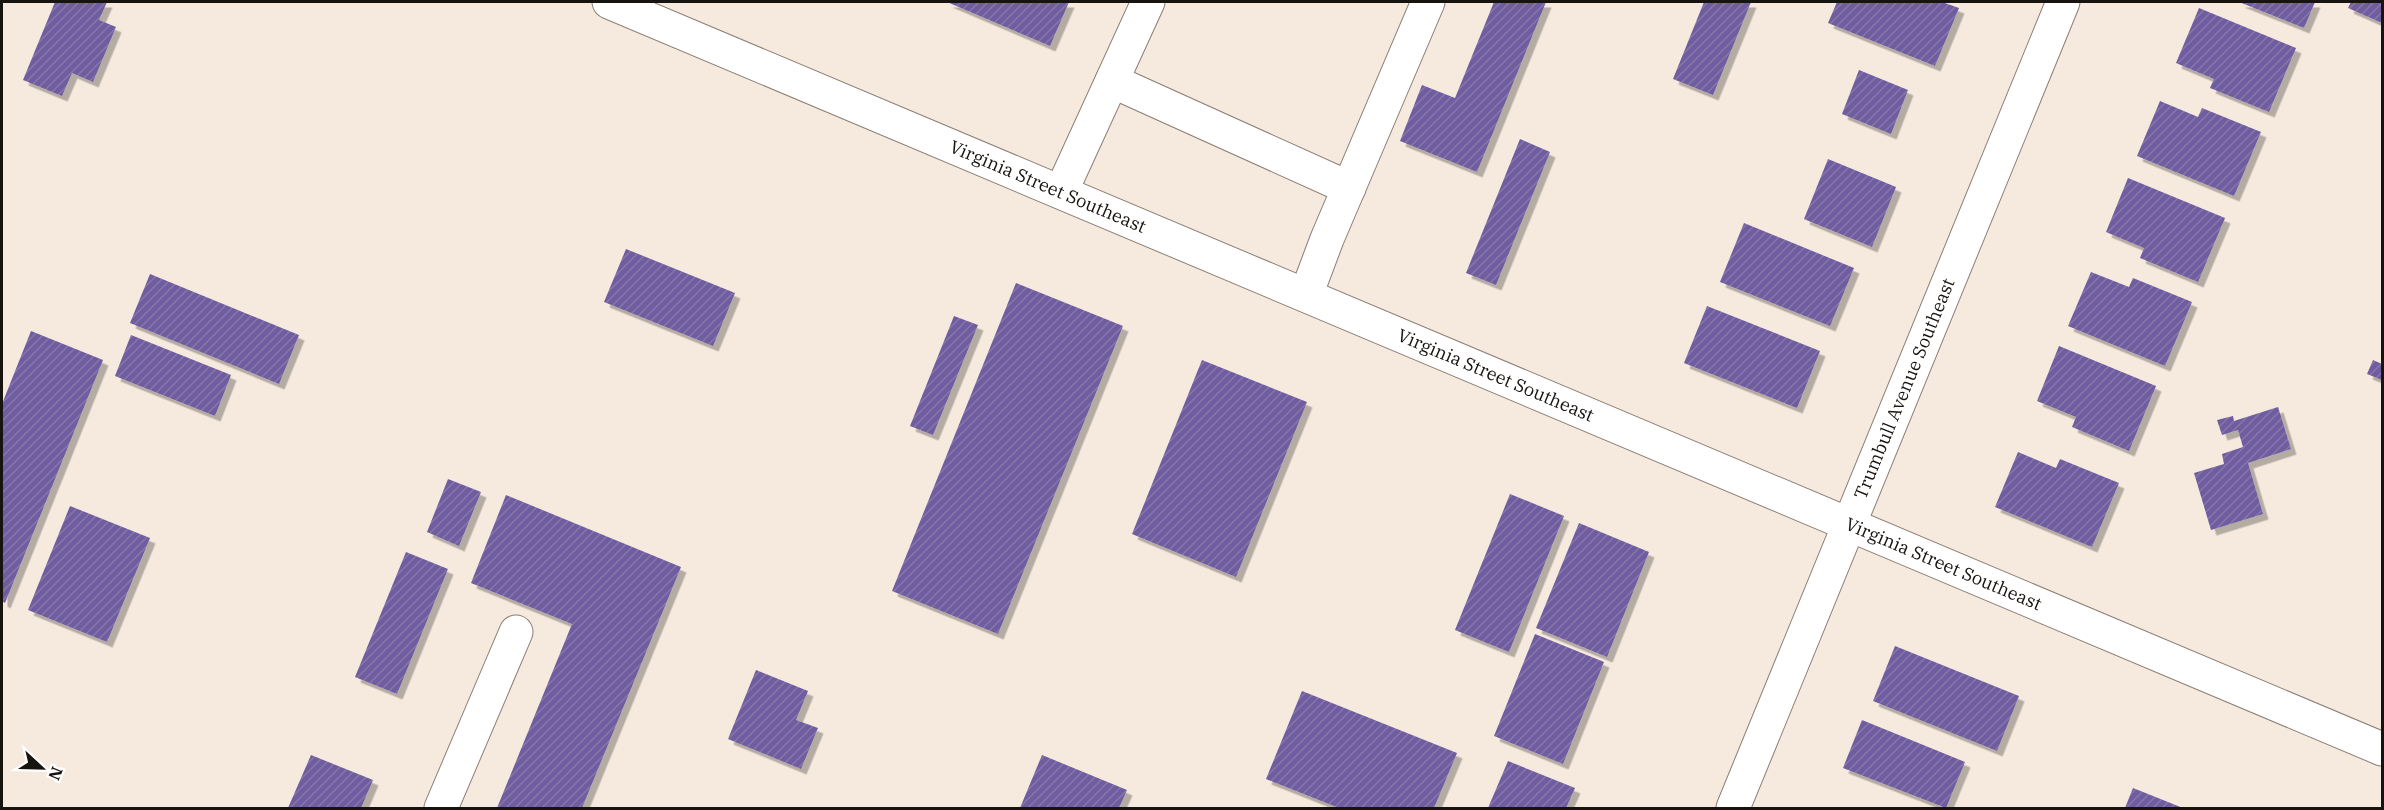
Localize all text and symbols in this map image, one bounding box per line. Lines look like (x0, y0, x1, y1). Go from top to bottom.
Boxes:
street label: Virginia Street Southeast (946, 135, 1149, 238)
street label: Trumbull Avenue Southeast (1849, 275, 1960, 502)
street label: Virginia Street Southeast (1394, 324, 1597, 427)
street label: Virginia Street Southeast (1842, 512, 2045, 615)
north arrow (12, 738, 72, 798)
text: N (44, 764, 68, 783)

